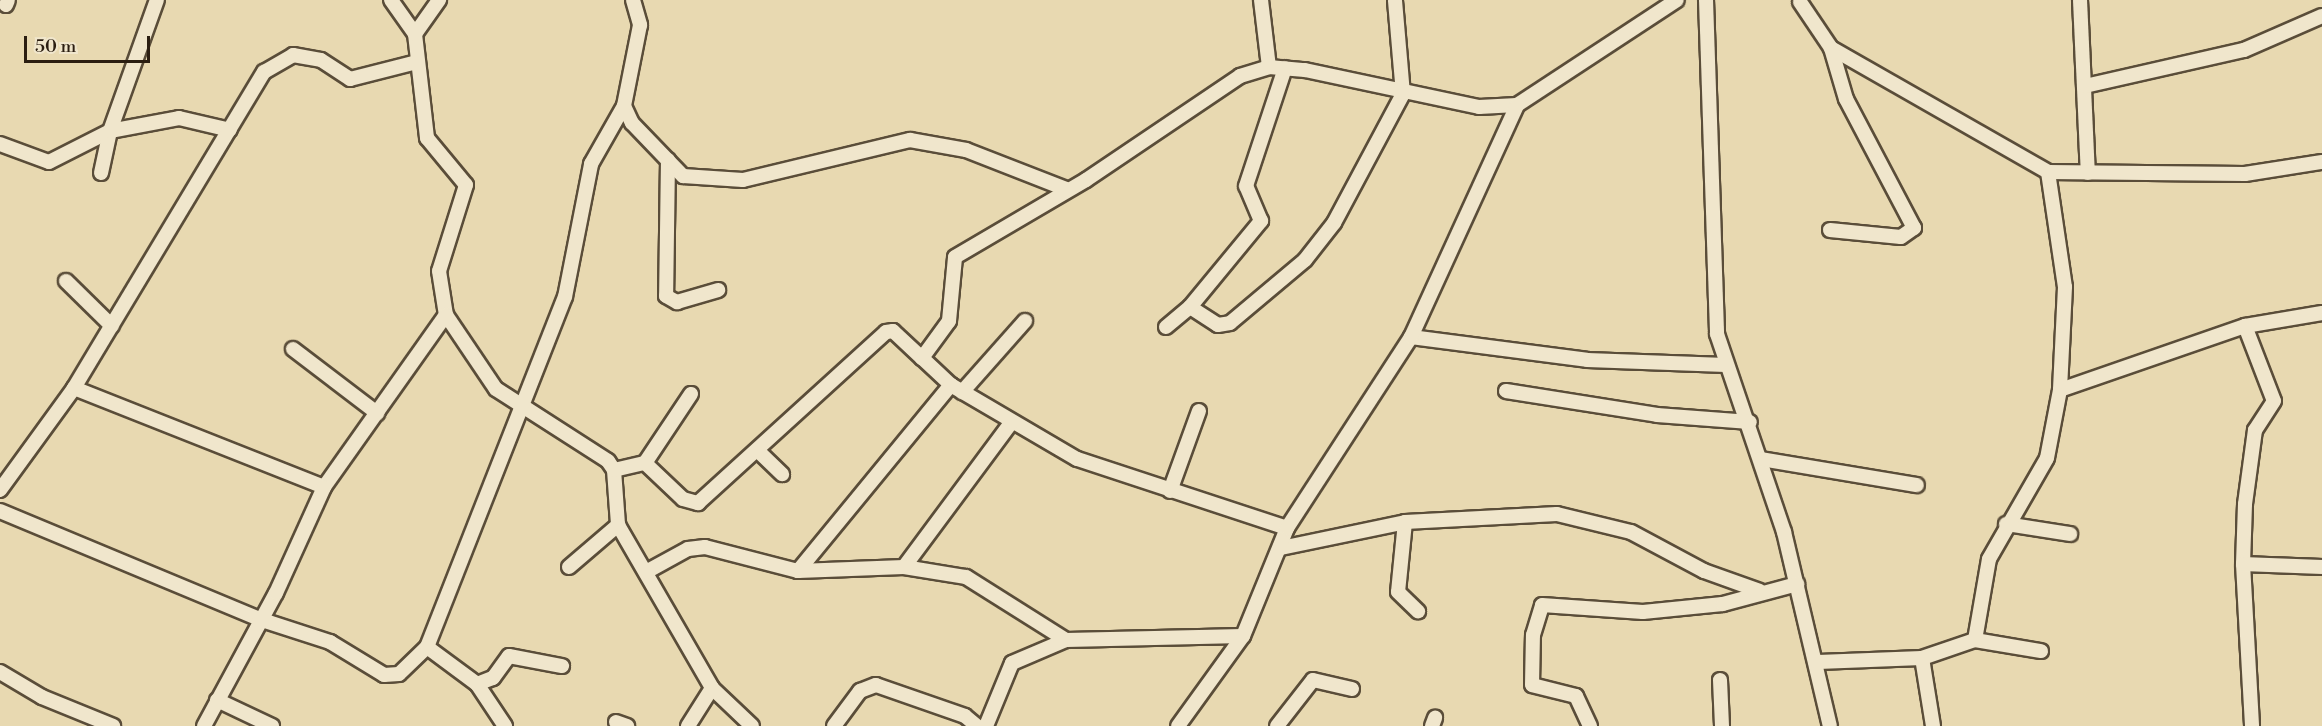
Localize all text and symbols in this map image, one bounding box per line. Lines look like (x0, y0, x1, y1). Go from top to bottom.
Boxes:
scale bar (27, 24, 153, 62)
text: 50 m (35, 35, 76, 58)

